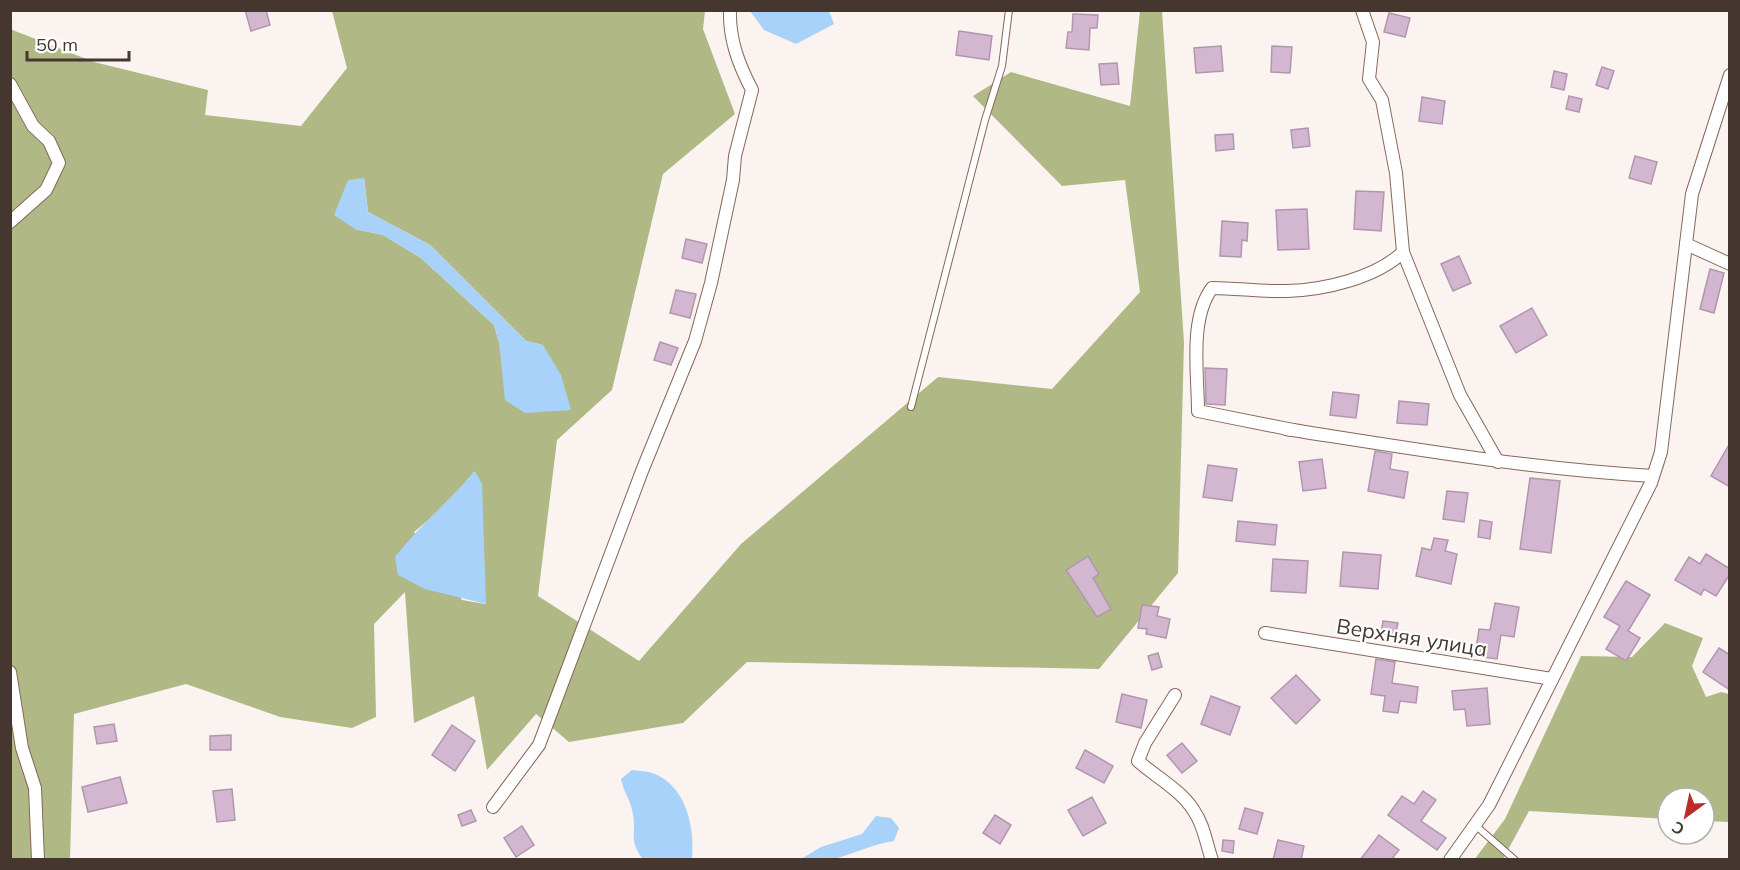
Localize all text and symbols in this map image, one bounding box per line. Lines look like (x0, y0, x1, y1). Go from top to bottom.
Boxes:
scale bar (27, 24, 129, 62)
text: 50 m (36, 33, 78, 56)
street label: Верхняя улица (1335, 612, 1489, 662)
north arrow (1656, 786, 1716, 846)
text: С (1668, 817, 1688, 840)

